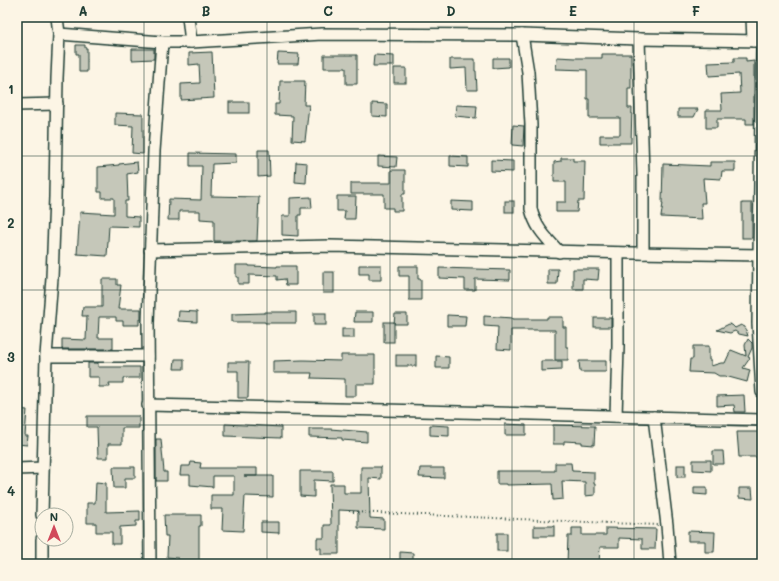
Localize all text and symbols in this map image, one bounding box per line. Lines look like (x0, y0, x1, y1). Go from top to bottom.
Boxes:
text: A (78, 2, 88, 19)
text: B (202, 2, 211, 19)
text: C (323, 2, 333, 19)
text: D (446, 2, 456, 19)
text: E (569, 2, 577, 19)
text: F (692, 2, 700, 19)
text: 1 (8, 80, 14, 97)
text: 2 (7, 214, 15, 231)
text: 3 (7, 348, 15, 365)
text: 4 (7, 482, 15, 499)
north arrow (34, 507, 74, 547)
text: N (50, 509, 58, 524)

